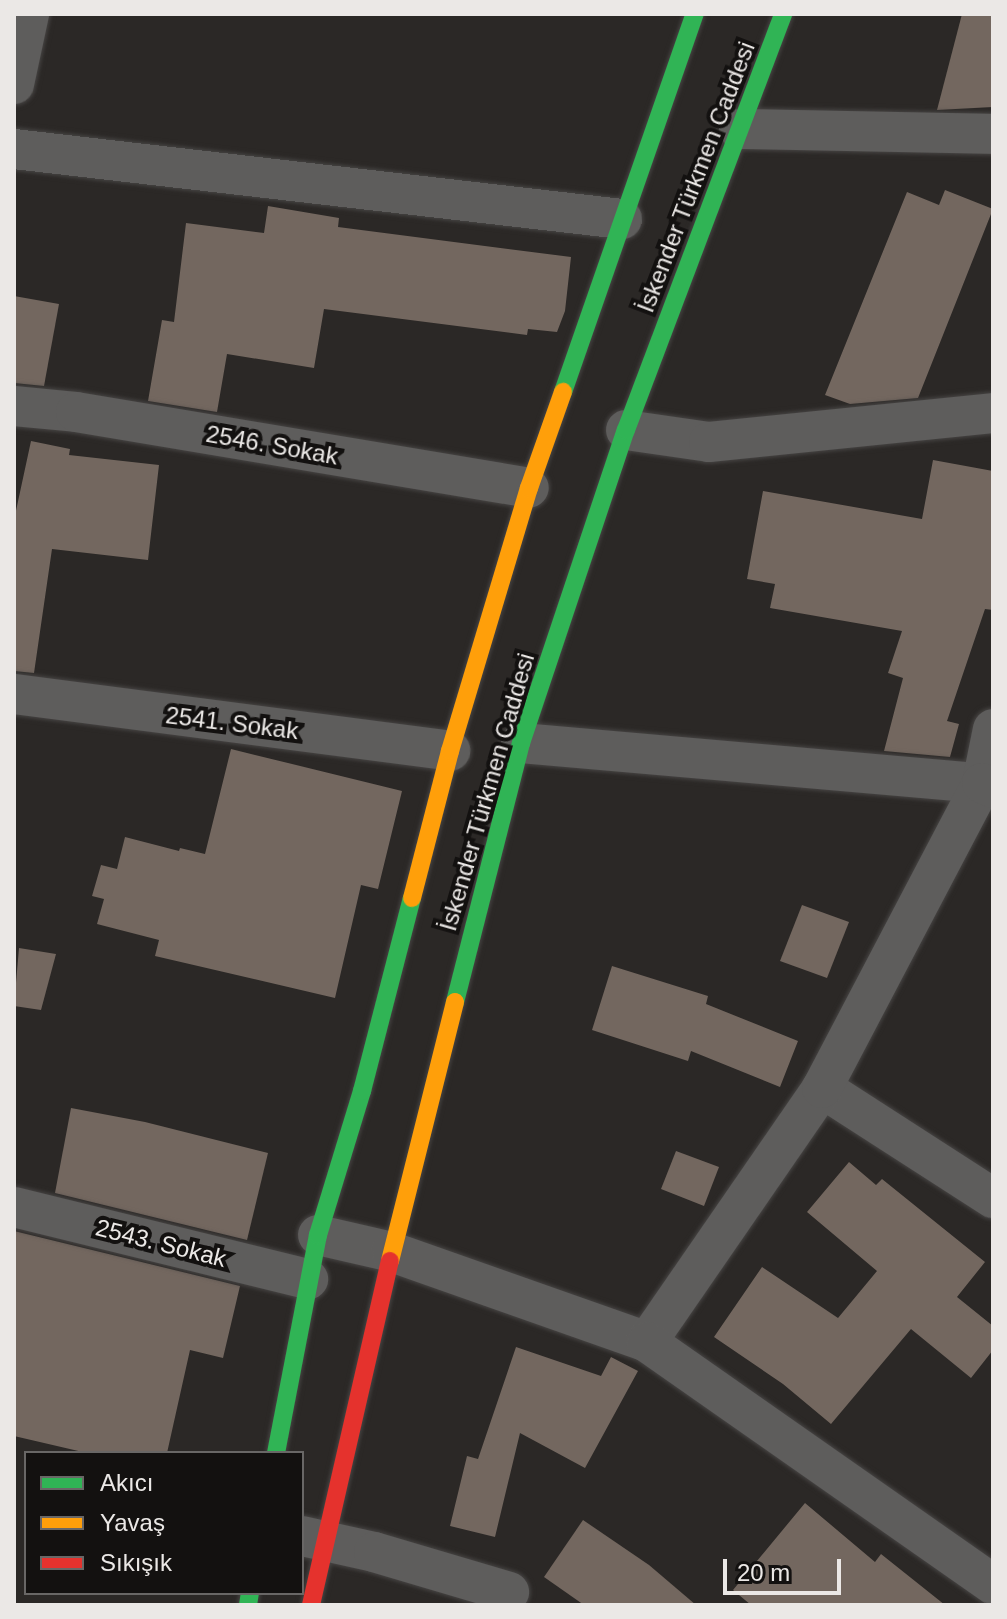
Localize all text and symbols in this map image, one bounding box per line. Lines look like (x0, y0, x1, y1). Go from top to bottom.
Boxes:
street label: İskender Türkmen Caddesi (631, 37, 761, 317)
street label: 2546. Sokak (204, 419, 340, 471)
street label: İskender Türkmen Caddesi (433, 650, 541, 934)
street label: 2541. Sokak (164, 701, 300, 745)
street label: 2543. Sokak (93, 1213, 229, 1273)
legend (24, 1451, 304, 1595)
text: Akıcı (100, 1469, 153, 1496)
text: Yavaş (100, 1509, 165, 1536)
scale bar (727, 1543, 845, 1593)
text: Sıkışık (100, 1549, 172, 1576)
text: 20 m (737, 1559, 790, 1586)

